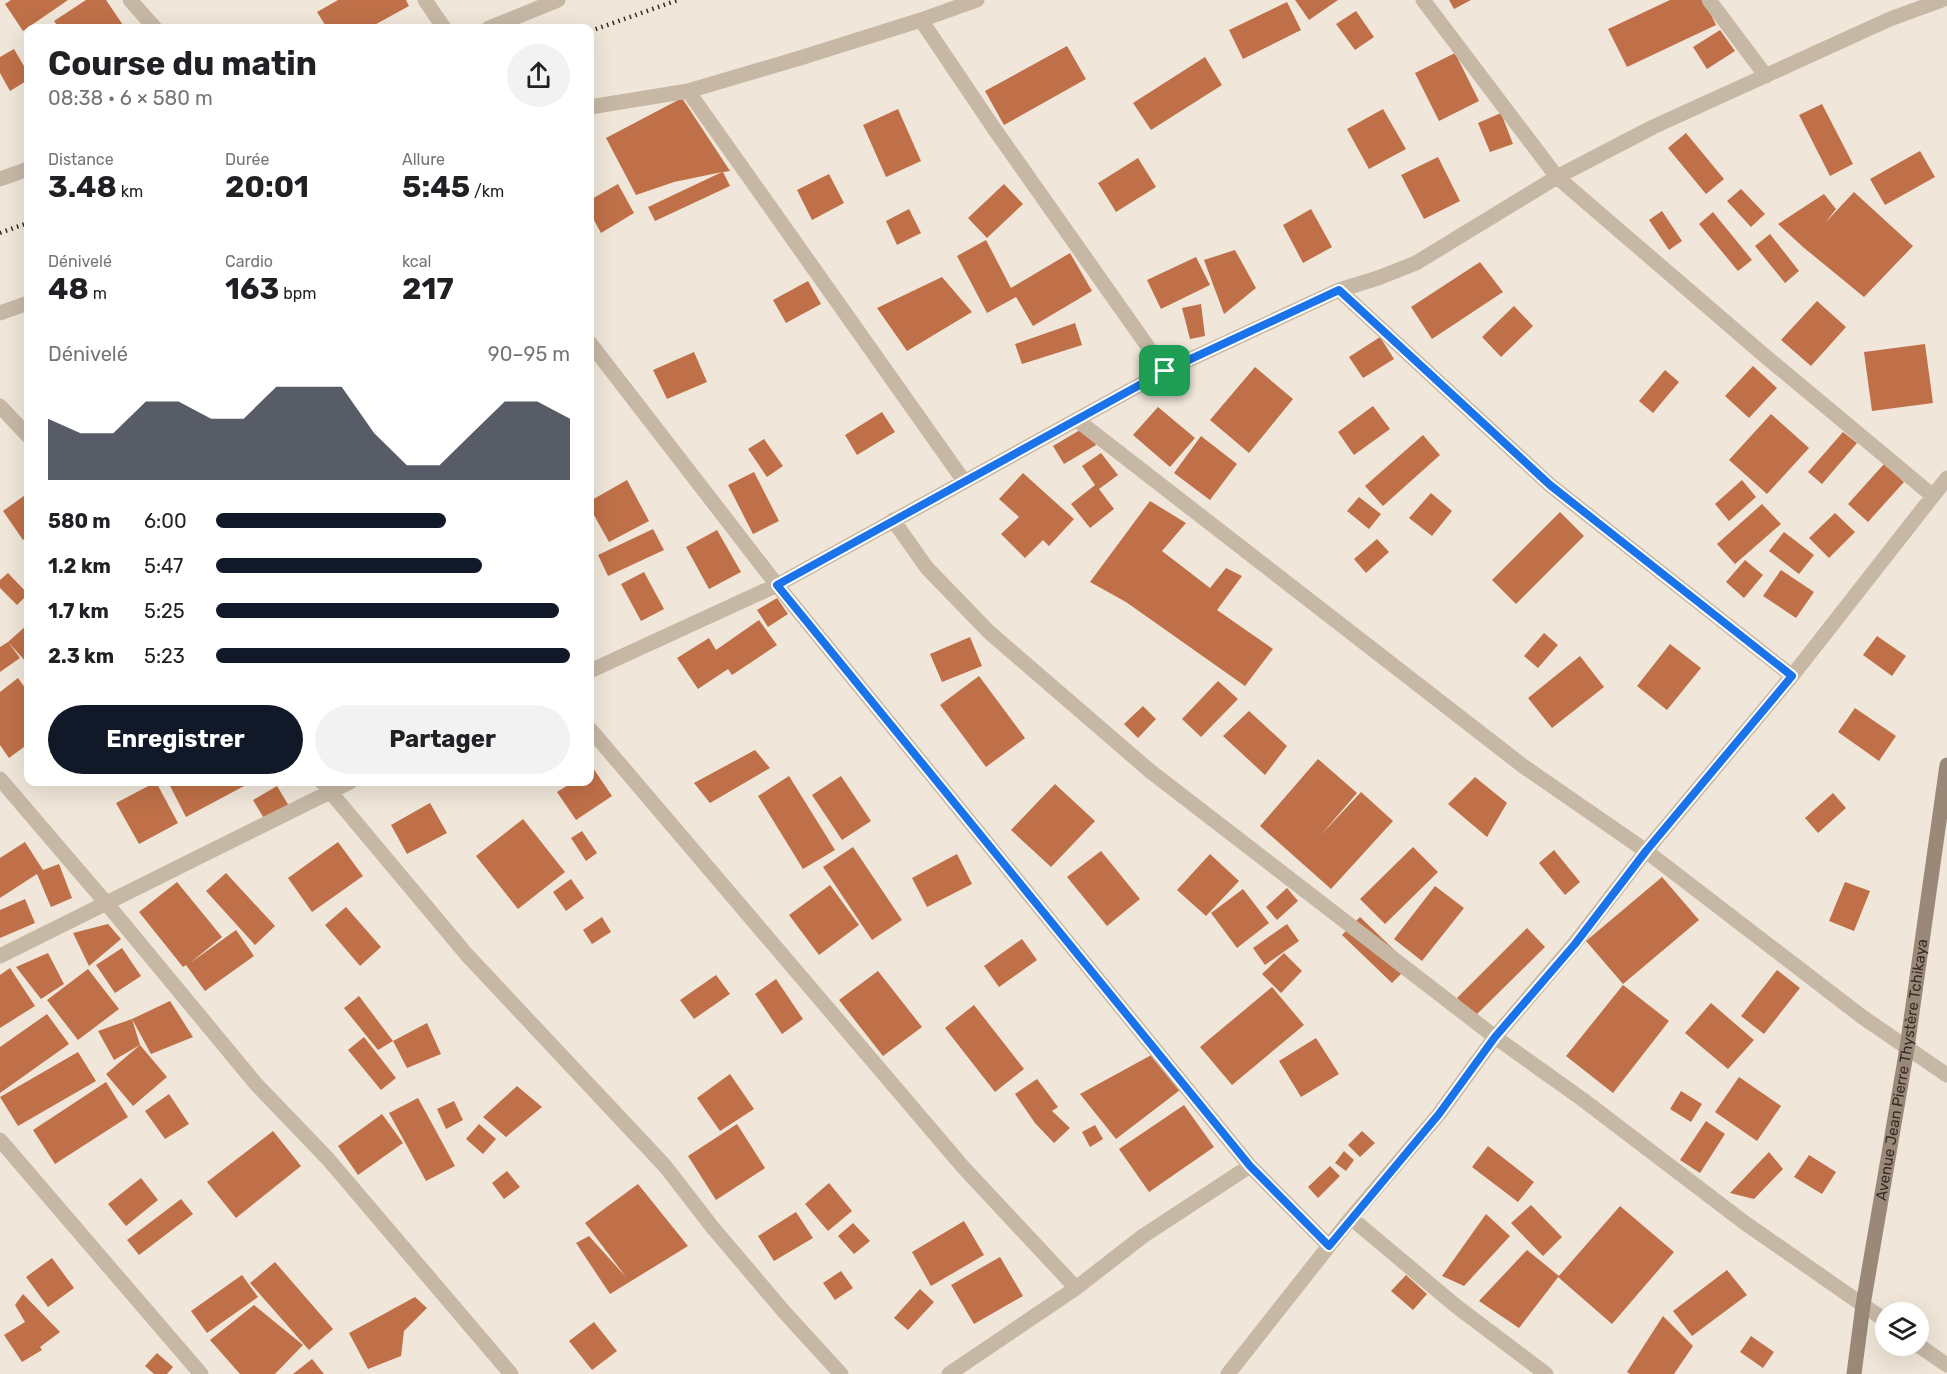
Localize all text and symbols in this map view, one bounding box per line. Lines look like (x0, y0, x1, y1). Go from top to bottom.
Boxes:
text: Course du matin (48, 44, 317, 83)
button: share (507, 44, 570, 107)
text: 08:38 · 6 × 580 m (48, 86, 213, 110)
text: Distance (48, 150, 114, 169)
text: Durée (225, 150, 270, 169)
text: Allure (402, 150, 445, 169)
text: 3.48 (48, 169, 117, 205)
text: 20:01 (225, 169, 309, 205)
text: 5:45 (402, 169, 470, 205)
text: km (117, 182, 143, 201)
text: /km (470, 182, 504, 201)
text: Dénivelé (48, 252, 112, 271)
text: Cardio (225, 252, 273, 271)
text: kcal (402, 252, 431, 271)
text: 48 (48, 271, 89, 307)
text: 163 (225, 271, 279, 307)
text: 217 (402, 271, 454, 307)
text: m (89, 284, 107, 303)
text: bpm (279, 284, 316, 303)
text: Dénivelé (48, 342, 128, 366)
text: 90–95 m (488, 342, 570, 366)
pin (1139, 345, 1190, 396)
icon: arrive (1148, 354, 1181, 387)
text: 580 m (48, 509, 111, 533)
text: 6:00 (144, 509, 187, 533)
text: 1.2 km (48, 554, 111, 578)
text: 5:47 (144, 554, 183, 578)
text: 1.7 km (48, 599, 109, 623)
text: 5:25 (144, 599, 185, 623)
text: 2.3 km (48, 644, 114, 668)
text: 5:23 (144, 644, 185, 668)
button: Enregistrer (48, 705, 303, 774)
button: Partager (315, 705, 570, 774)
street label: Avenue Jean Pierre Thystère Tchikaya (1872, 938, 1931, 1202)
map controls (1875, 1302, 1929, 1356)
button: layers (1875, 1302, 1929, 1356)

